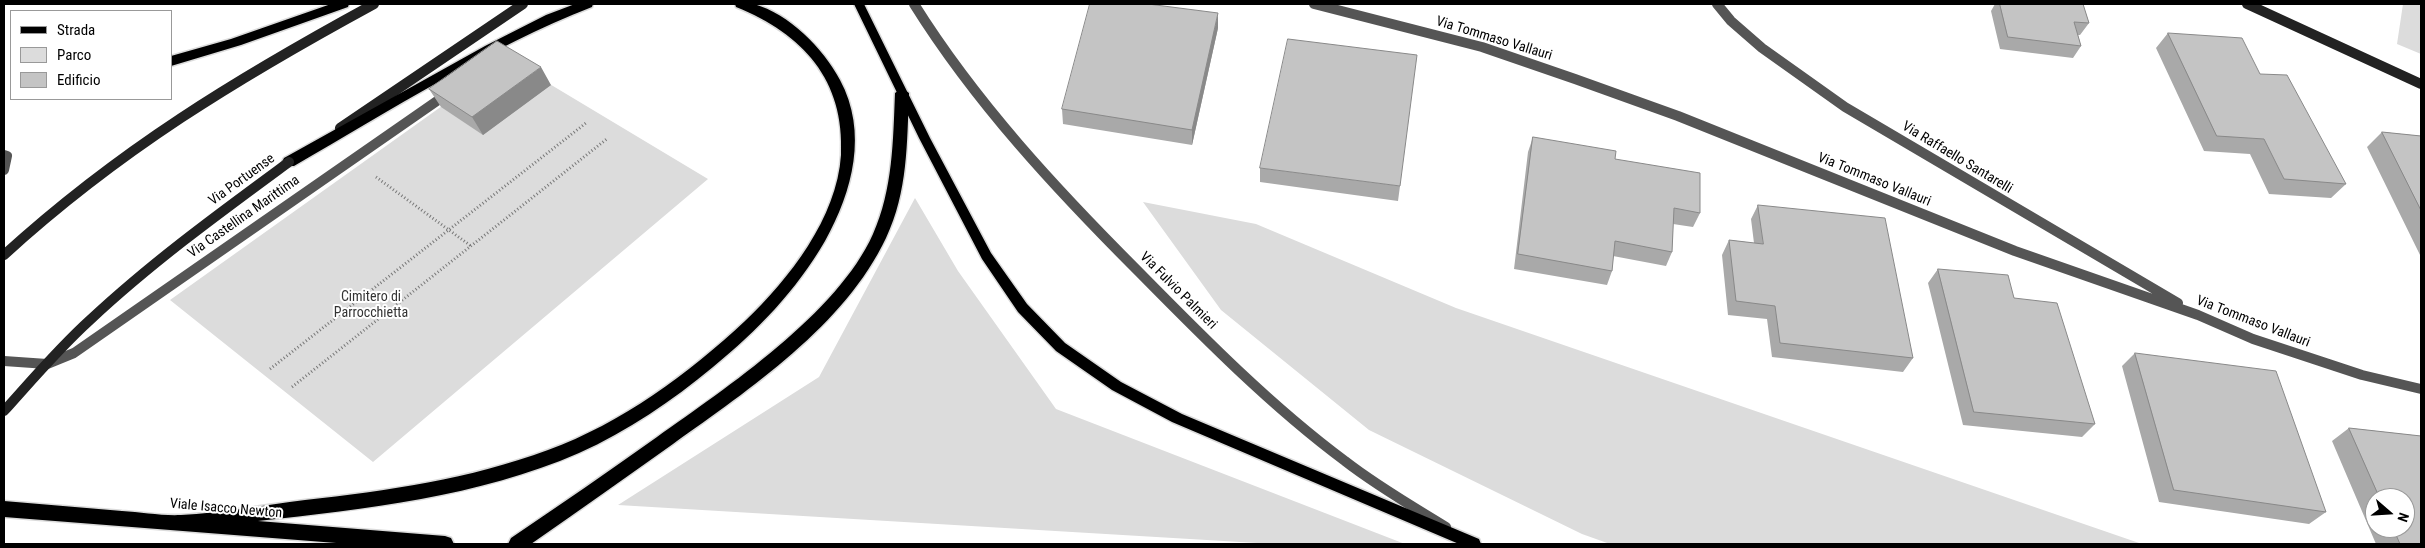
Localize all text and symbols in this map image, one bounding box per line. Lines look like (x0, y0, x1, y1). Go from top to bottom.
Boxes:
legend (10, 10, 172, 100)
street label: Via Tommaso Vallauri (1434, 13, 1554, 65)
text: Strada (57, 21, 95, 39)
text: Parco (57, 46, 91, 64)
text: Edificio (57, 71, 100, 89)
street label: Via Raffaello Santarelli (1899, 118, 2015, 198)
street label: Via Portuense (206, 150, 278, 210)
street label: Via Tommaso Vallauri (1815, 150, 1933, 210)
street label: Via Castellina Marittima (185, 172, 303, 262)
street label: Via Fulvio Palmieri (1136, 249, 1220, 333)
park label: Cimitero di Parrocchietta (334, 289, 408, 322)
street label: Via Tommaso Vallauri (2194, 293, 2312, 351)
north arrow (2365, 488, 2415, 538)
street label: Viale Isacco Newton (169, 496, 283, 522)
text: N (2394, 511, 2412, 524)

